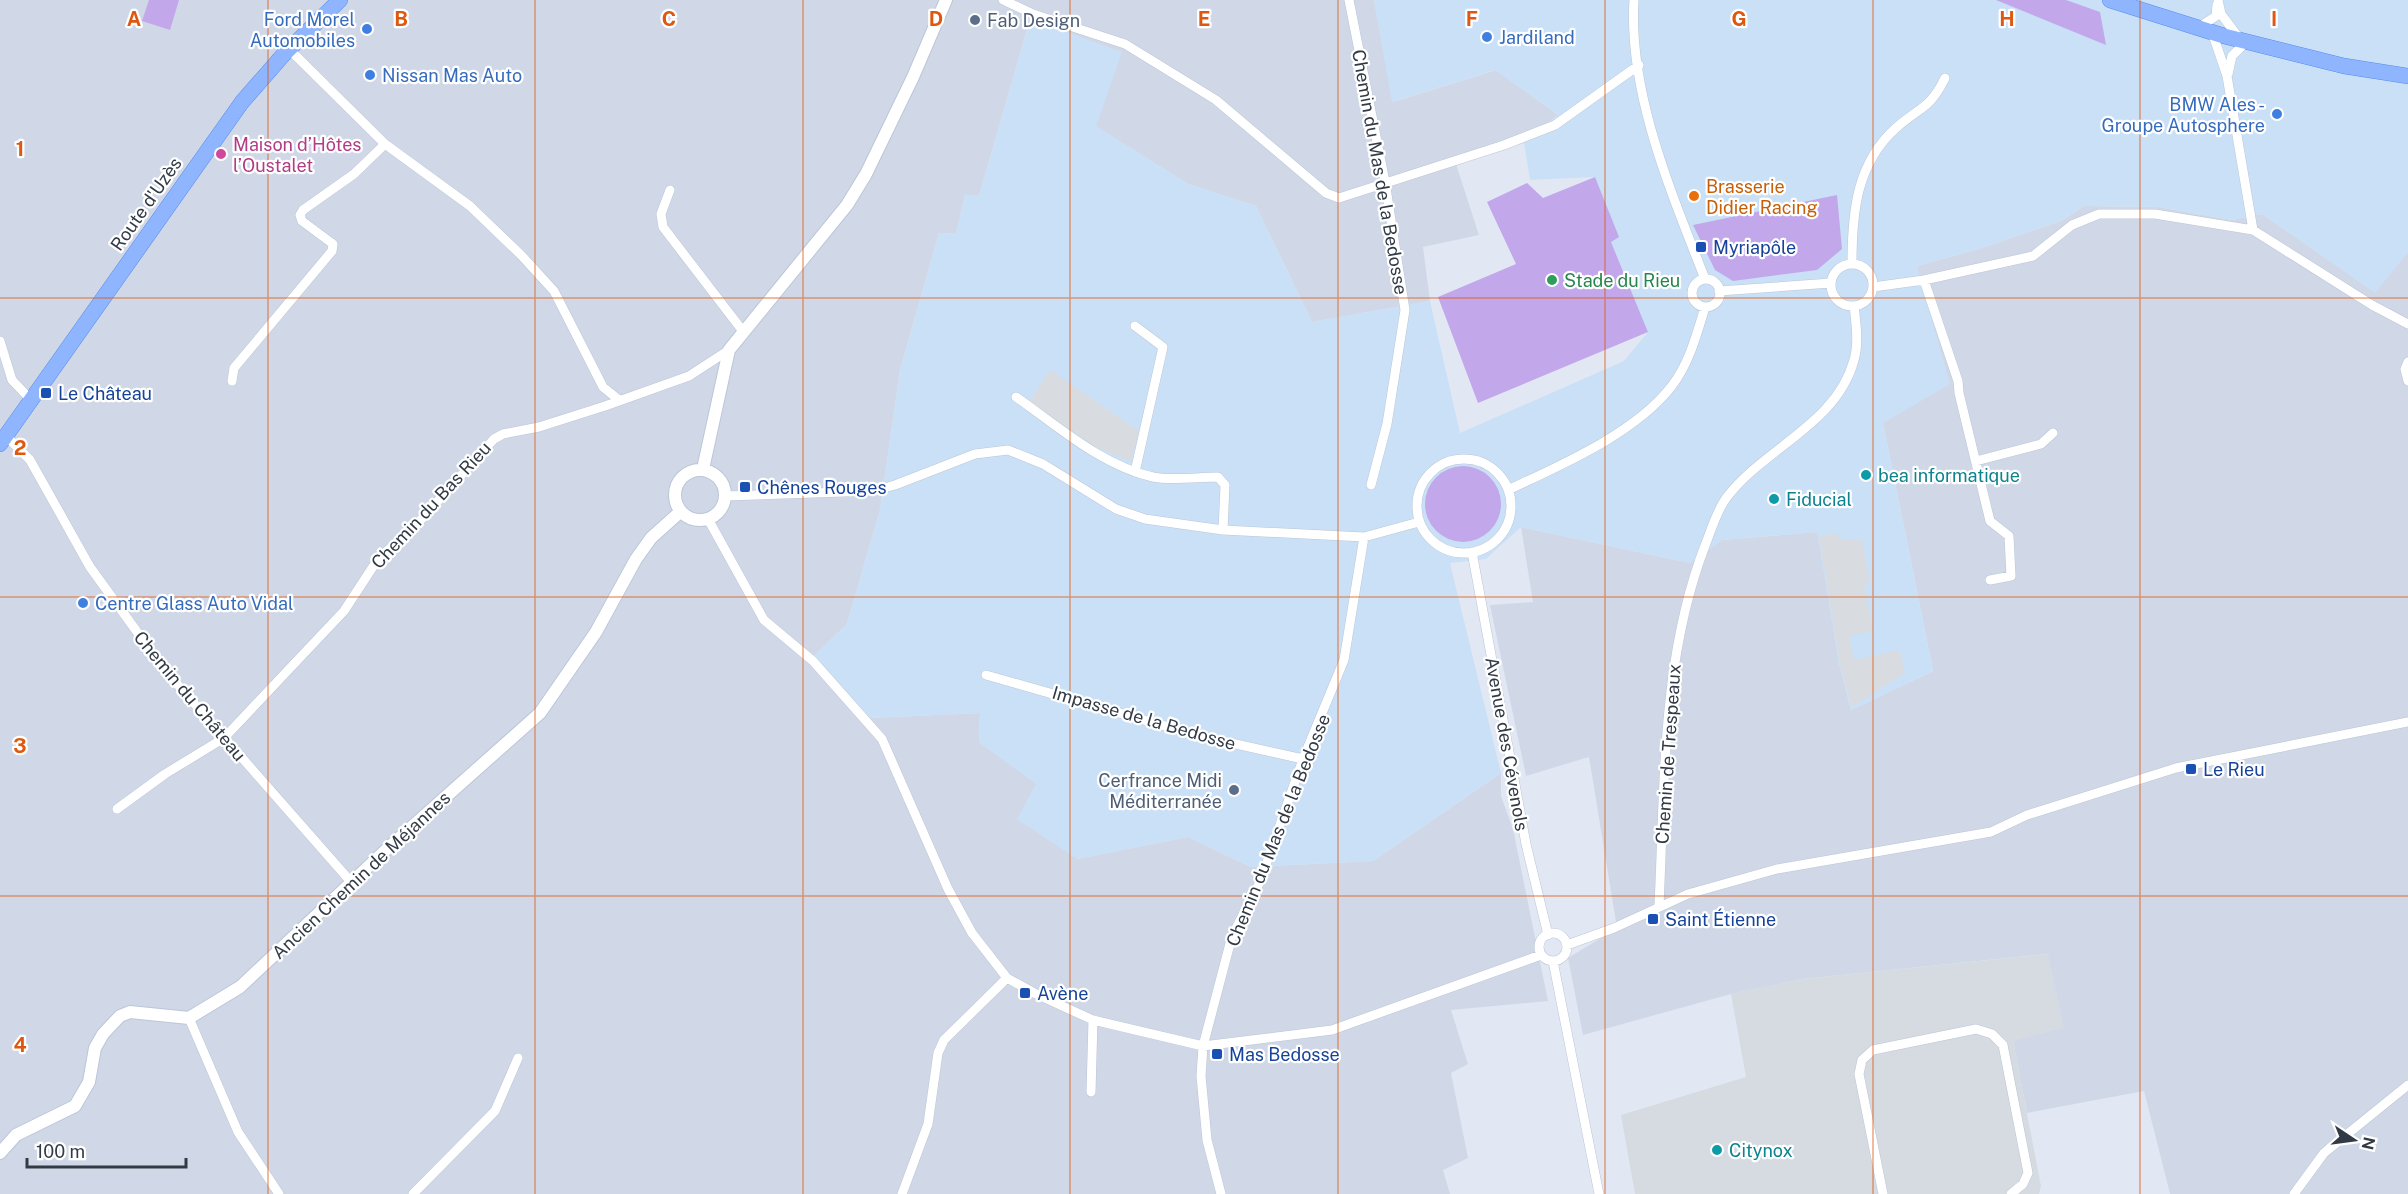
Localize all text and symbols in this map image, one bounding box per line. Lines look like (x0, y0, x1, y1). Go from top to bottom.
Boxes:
text: A (127, 7, 141, 31)
text: B (394, 7, 408, 31)
text: C (662, 7, 676, 31)
text: D (929, 7, 943, 31)
text: E (1198, 7, 1210, 31)
text: F (1466, 7, 1478, 31)
text: G (1731, 7, 1747, 31)
text: H (1999, 7, 2015, 31)
text: I (2271, 7, 2277, 31)
place label: Ford Morel Automobiles (250, 9, 355, 51)
place label: Fab Design (987, 10, 1080, 31)
marker: Fab Design (968, 13, 982, 27)
marker: Ford Morel Automobiles (360, 22, 374, 36)
place label: Jardiland (1499, 27, 1575, 48)
marker: Jardiland (1480, 30, 1494, 44)
street label: Chemin du Mas de la Bedosse (1348, 48, 1412, 296)
place label: Nissan Mas Auto (382, 65, 522, 86)
marker: Nissan Mas Auto (363, 68, 377, 82)
place label: BMW Ales - Groupe Autosphere (2102, 94, 2265, 136)
marker: BMW Ales - Groupe Autosphere (2270, 107, 2284, 121)
place label: Maison d’Hôtes l’Oustalet (233, 134, 361, 176)
text: 1 (16, 137, 24, 161)
marker: Maison d’Hôtes l’Oustalet (214, 147, 228, 161)
street label: Route d'Uzès (106, 153, 186, 255)
place label: Brasserie Didier Racing (1706, 176, 1818, 218)
marker: Brasserie Didier Racing (1687, 189, 1701, 203)
place label: Myriapôle (1713, 237, 1796, 258)
marker: Myriapôle (1694, 240, 1708, 254)
place label: Stade du Rieu (1564, 270, 1680, 291)
marker: Stade du Rieu (1545, 273, 1559, 287)
place label: Le Château (58, 383, 152, 404)
marker: Le Château (39, 386, 53, 400)
text: 2 (14, 436, 26, 460)
street label: Chemin du Bas Rieu (367, 437, 495, 573)
place label: bea informatique (1878, 465, 2020, 486)
marker: bea informatique (1859, 468, 1873, 482)
place label: Chênes Rouges (757, 477, 887, 498)
marker: Chênes Rouges (738, 480, 752, 494)
place label: Fiducial (1786, 489, 1852, 510)
marker: Fiducial (1767, 492, 1781, 506)
place label: Centre Glass Auto Vidal (95, 593, 293, 614)
marker: Centre Glass Auto Vidal (76, 596, 90, 610)
street label: Chemin du Château (130, 627, 250, 765)
street label: Avenue des Cévenols (1481, 655, 1533, 833)
street label: Chemin de Trespeaux (1651, 663, 1685, 845)
street label: Impasse de la Bedosse (1050, 682, 1238, 754)
street label: Chemin du Mas de la Bedosse (1222, 711, 1334, 949)
text: 3 (13, 734, 27, 758)
place label: Le Rieu (2203, 759, 2265, 780)
marker: Le Rieu (2184, 762, 2198, 776)
place label: Cerfrance Midi Méditerranée (1098, 770, 1222, 812)
marker: Cerfrance Midi Méditerranée (1227, 783, 1241, 797)
street label: Ancien Chemin de Méjannes (268, 787, 454, 963)
place label: Saint Étienne (1665, 908, 1776, 930)
marker: Saint Étienne (1646, 912, 1660, 926)
place label: Avène (1037, 983, 1088, 1004)
marker: Avène (1018, 986, 1032, 1000)
text: 4 (13, 1033, 27, 1057)
place label: Mas Bedosse (1229, 1044, 1340, 1065)
marker: Mas Bedosse (1210, 1047, 1224, 1061)
north arrow (2324, 1110, 2384, 1170)
scale bar (27, 1131, 186, 1169)
text: N (2357, 1135, 2379, 1151)
place label: Citynox (1729, 1140, 1793, 1161)
text: 100 m (36, 1141, 85, 1162)
marker: Citynox (1710, 1143, 1724, 1157)

